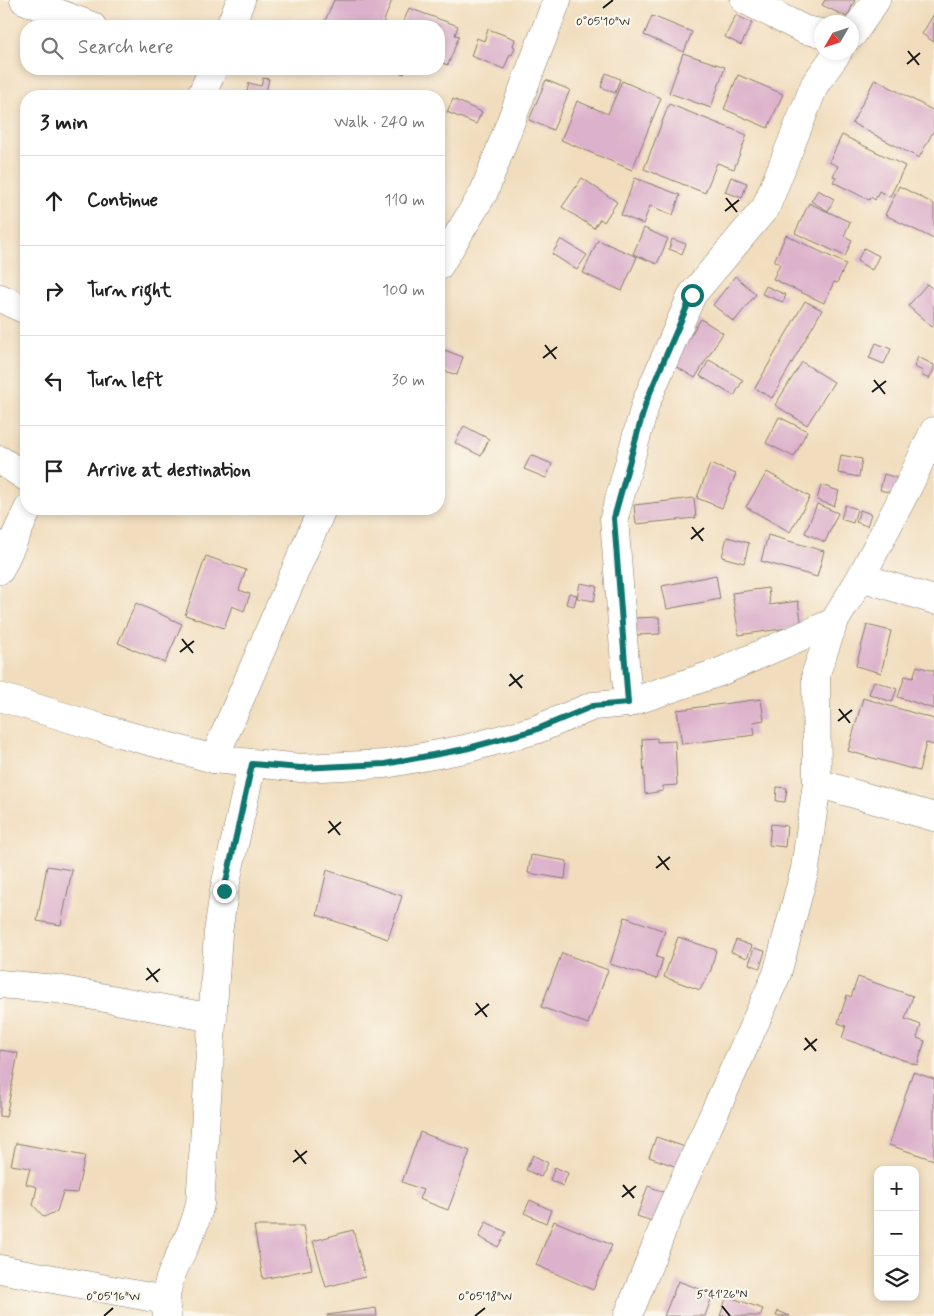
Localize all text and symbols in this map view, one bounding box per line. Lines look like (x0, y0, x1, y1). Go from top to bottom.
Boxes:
text: 0°05'10"W (576, 14, 630, 30)
north arrow (814, 15, 859, 60)
search box (20, 20, 445, 75)
icon: search (38, 34, 66, 62)
text: Search here (78, 35, 174, 60)
text: 3 min (40, 109, 88, 137)
text: Walk · 240 m (334, 112, 425, 133)
icon: ahead (40, 187, 68, 215)
text: Continue (87, 188, 158, 213)
text: 110 m (384, 190, 425, 211)
icon: right (40, 277, 68, 305)
text: Turn right (87, 278, 171, 303)
text: 100 m (382, 280, 425, 301)
route start (681, 284, 704, 307)
icon: left (40, 367, 68, 395)
text: Turn left (87, 368, 163, 393)
text: 30 m (392, 370, 425, 391)
icon: arrive (40, 457, 68, 485)
text: Arrive at destination (87, 458, 251, 483)
route end (213, 880, 236, 903)
map controls (874, 1166, 919, 1301)
button: + (874, 1166, 919, 1211)
button: − (874, 1211, 919, 1256)
button: layers (874, 1256, 919, 1301)
text: 5°41'26"N (697, 1287, 747, 1303)
text: 0°05'16"W (86, 1289, 140, 1305)
text: 0°05'18"W (458, 1289, 512, 1305)

